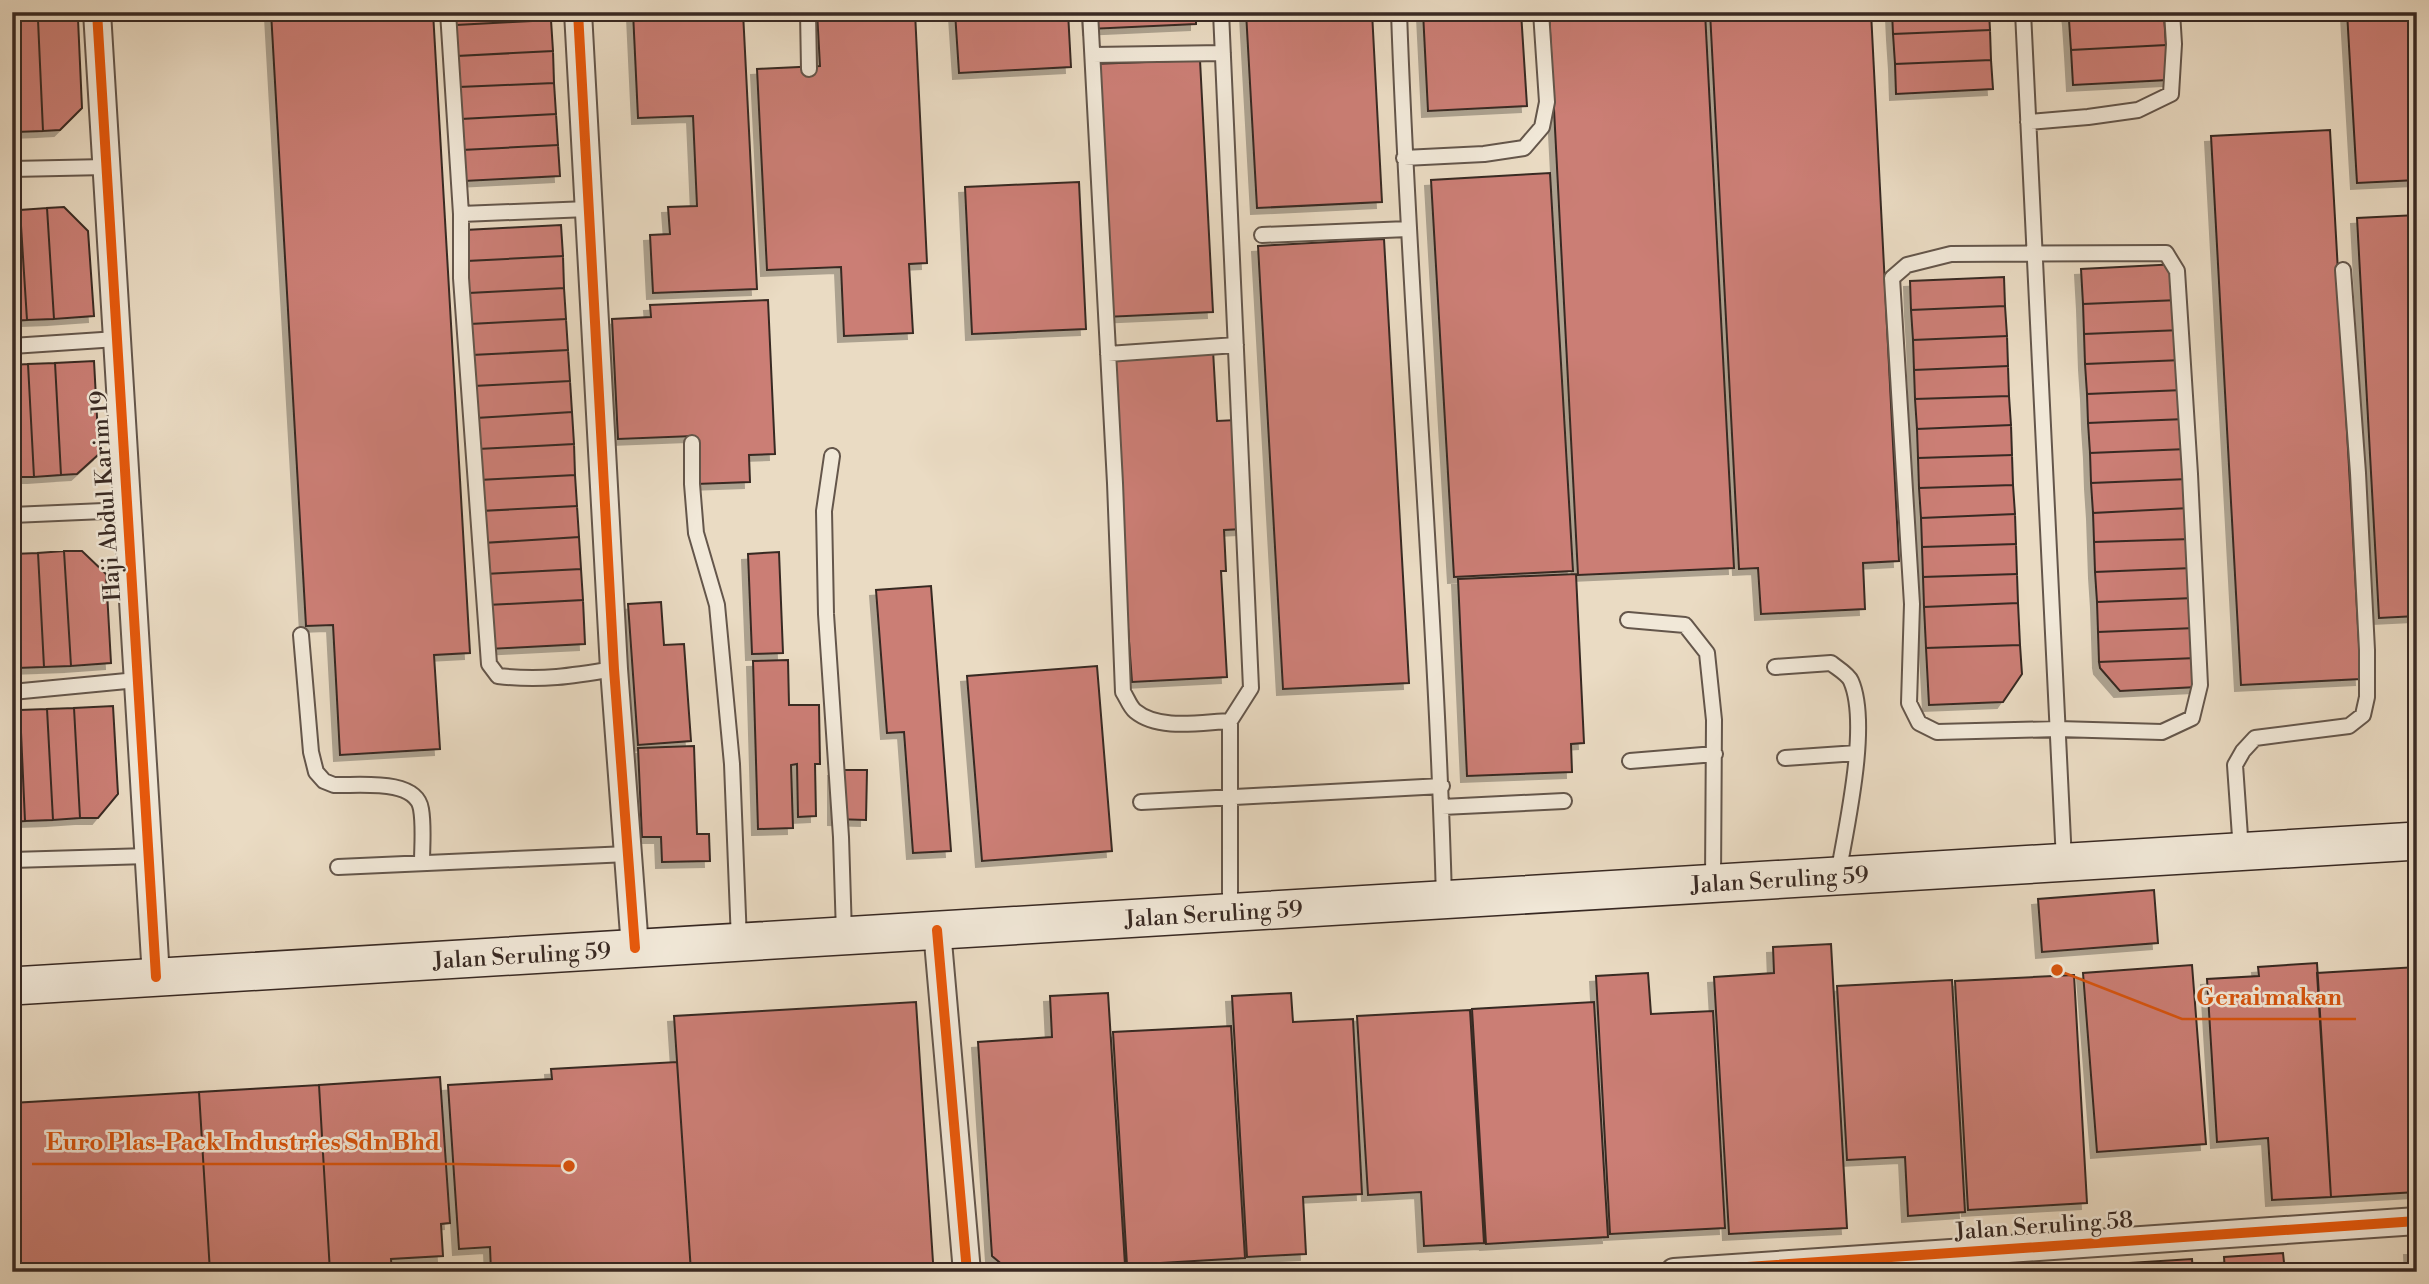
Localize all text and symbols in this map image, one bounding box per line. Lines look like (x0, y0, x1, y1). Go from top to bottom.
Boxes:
street label: Haji Abdul Karim 19 (85, 390, 127, 602)
street label: Jalan Seruling 59 (1689, 861, 1870, 900)
street label: Jalan Seruling 59 (1123, 895, 1304, 934)
street label: Jalan Seruling 59 (431, 937, 612, 976)
callout: Gerai makan (2182, 974, 2356, 1019)
text: Gerai makan (2196, 983, 2342, 1013)
callout: Euro Plas-Pack Industries Sdn Bhd (32, 1119, 454, 1164)
text: Euro Plas-Pack Industries Sdn Bhd (46, 1128, 440, 1158)
street label: Jalan Seruling 58 (1953, 1206, 2134, 1246)

